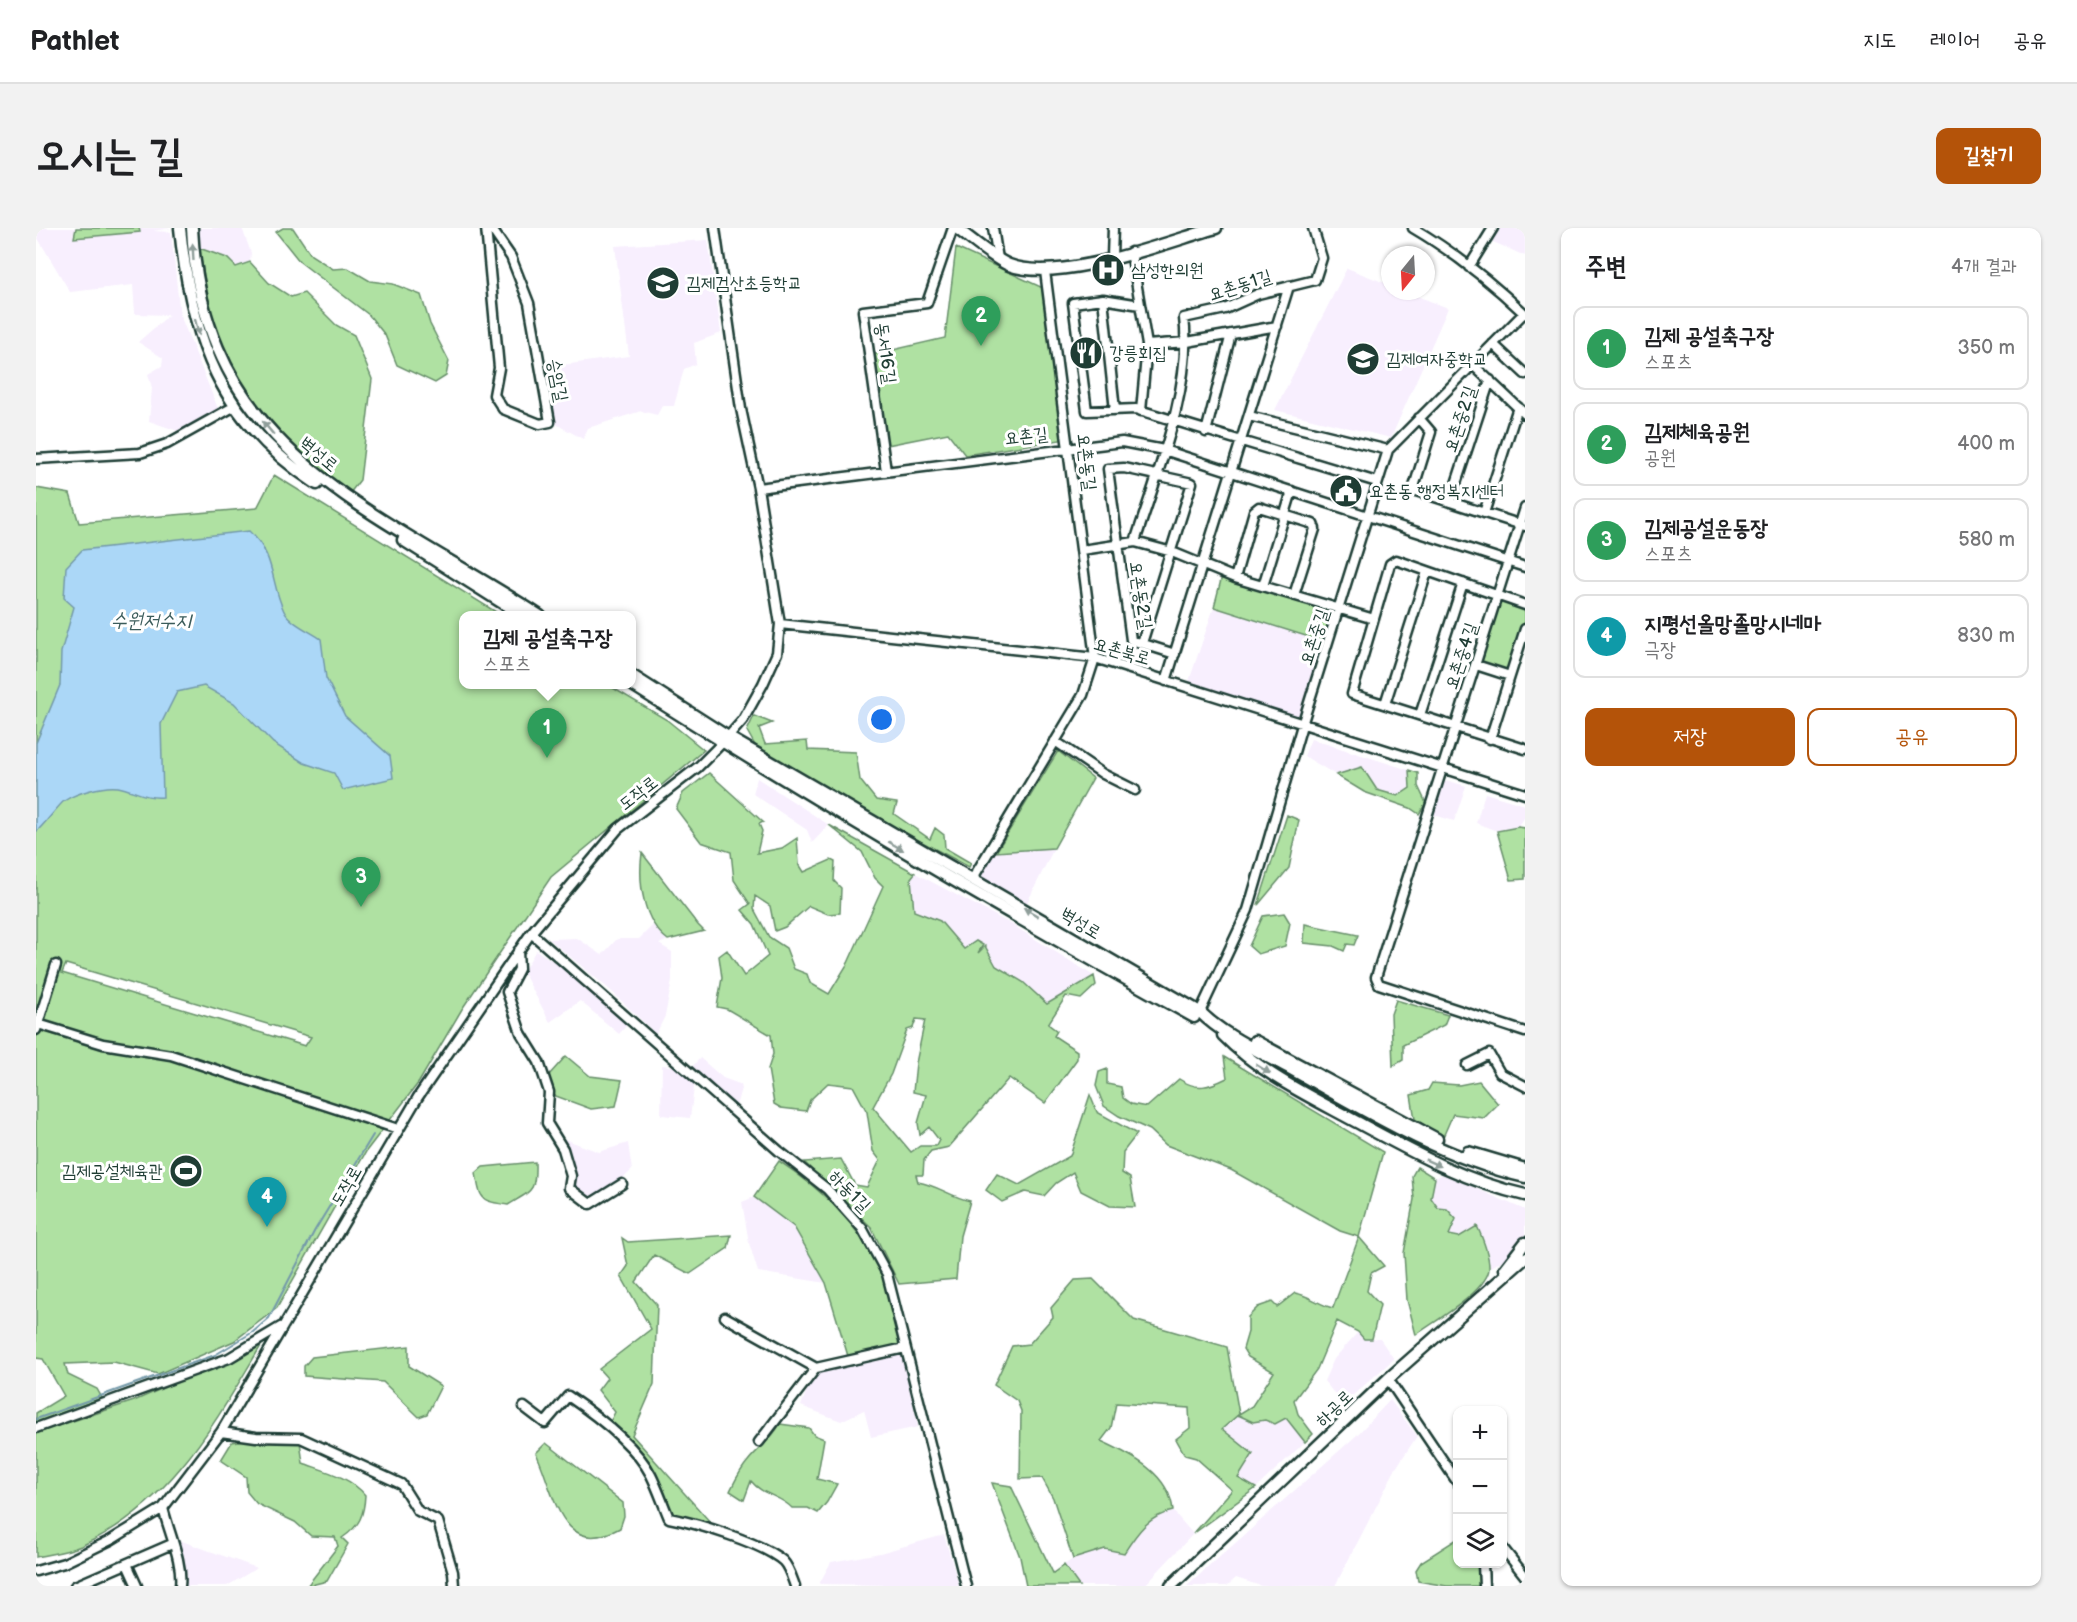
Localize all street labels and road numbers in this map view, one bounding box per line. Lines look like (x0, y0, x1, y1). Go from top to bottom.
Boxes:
street label: 요촌동1길 (1206, 265, 1275, 305)
street label: 동서16길 (871, 321, 900, 385)
street label: 승암길 (543, 357, 572, 404)
street label: 요촌중2길 (1440, 383, 1481, 455)
street label: 요촌길 (1003, 423, 1049, 450)
street label: 벽성로 (295, 432, 342, 476)
street label: 요촌동길 (1073, 432, 1101, 493)
street label: 요촌동2길 (1125, 560, 1156, 631)
street label: 요촌중길 (1296, 606, 1334, 668)
street label: 요촌중4길 (1441, 620, 1482, 692)
street label: 요촌북로 (1091, 633, 1153, 670)
street label: 도작로 (615, 772, 662, 815)
street label: 벽성로 (1057, 903, 1105, 944)
street label: 도작로 (326, 1162, 366, 1210)
street label: 하동1길 (824, 1166, 875, 1217)
street label: 하공로 (1311, 1386, 1357, 1431)

